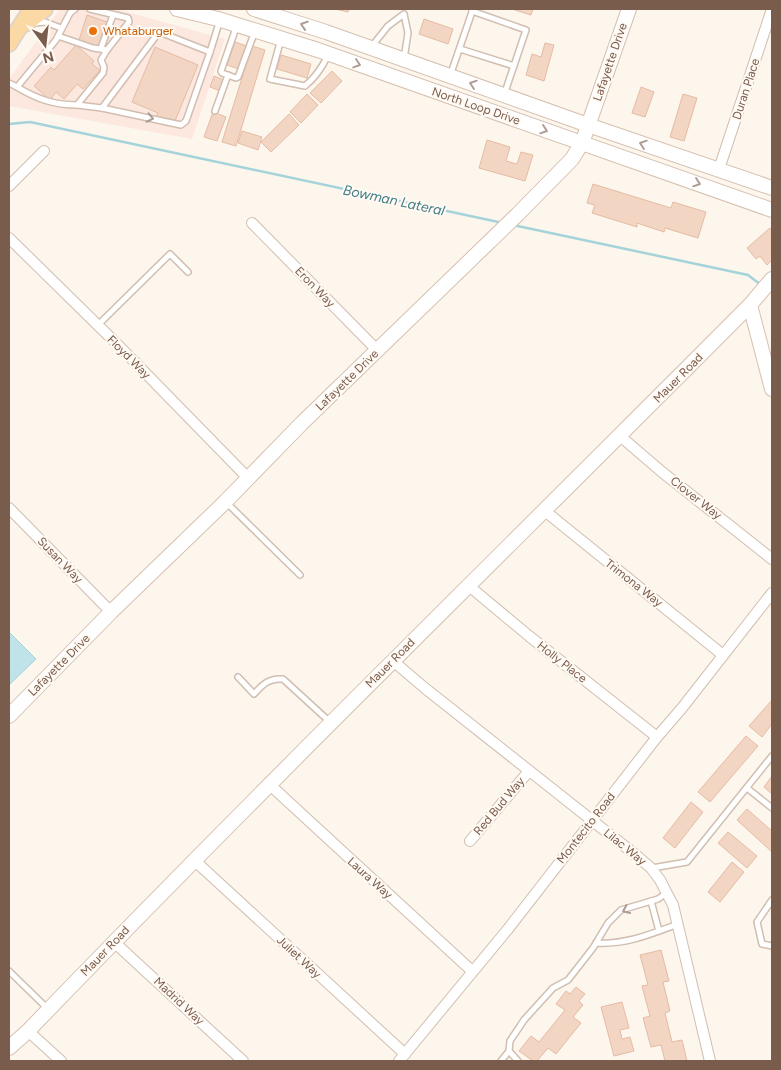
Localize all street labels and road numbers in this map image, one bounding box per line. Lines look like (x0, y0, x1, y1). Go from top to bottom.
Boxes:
street label: Lafayette Drive (590, 21, 630, 103)
street label: Duran Place (730, 56, 763, 121)
street label: North Loop Drive (430, 84, 522, 128)
street label: Eron Way (292, 264, 338, 311)
street label: Floyd Way (104, 332, 154, 382)
street label: Lafayette Drive (313, 346, 382, 413)
street label: Mauer Road (650, 350, 706, 406)
street label: Clover Way (668, 474, 725, 523)
street label: Susan Way (35, 534, 86, 587)
street label: Trimona Way (602, 556, 666, 610)
street label: Lafayette Drive (25, 631, 93, 699)
street label: Mauer Road (362, 635, 418, 691)
street label: Holly Place (534, 638, 590, 686)
street label: Red Bud Way (471, 774, 528, 838)
street label: Montecito Road (554, 790, 618, 866)
street label: Lilac Way (601, 826, 650, 869)
street label: Laura Way (345, 854, 396, 902)
street label: Mauer Road (78, 923, 132, 979)
street label: Juliet Way (274, 933, 325, 982)
street label: Madrid Way (151, 974, 208, 1028)

